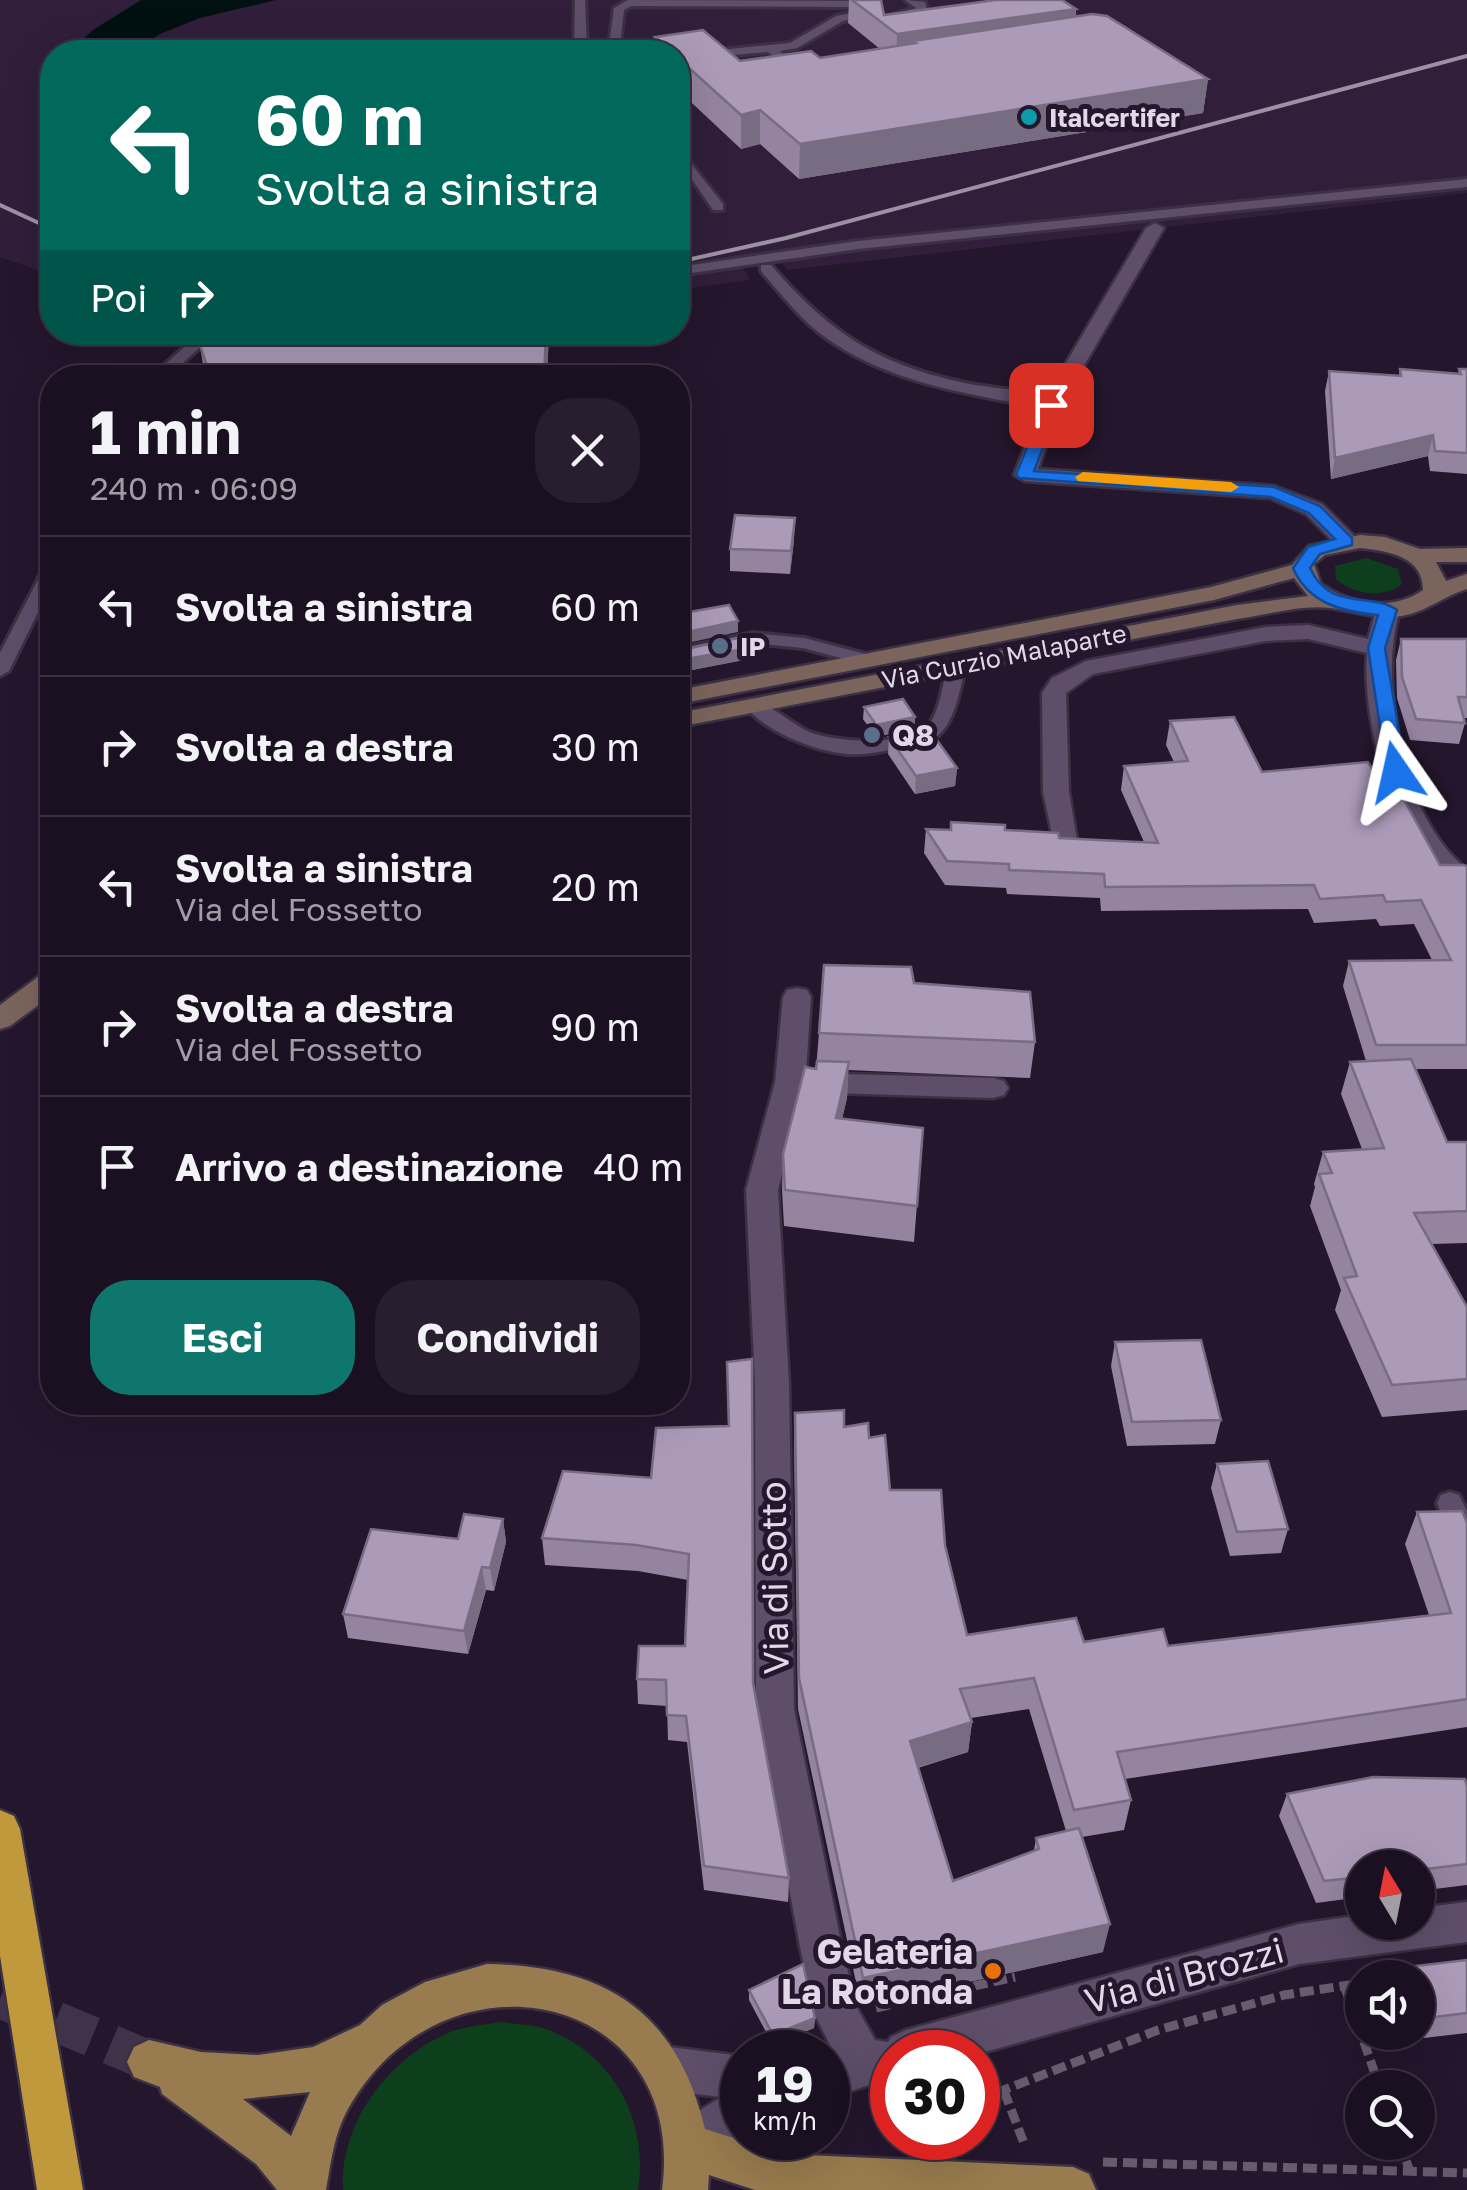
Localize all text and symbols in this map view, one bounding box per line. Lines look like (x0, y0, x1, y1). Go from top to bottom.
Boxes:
text: 60 m (255, 76, 424, 160)
icon: left (90, 80, 220, 210)
place label: Italcertifer (1049, 102, 1180, 133)
marker: Italcertifer (1018, 106, 1040, 128)
text: Svolta a sinistra (255, 161, 600, 215)
icon: right (168, 270, 223, 325)
text: Poi (90, 275, 148, 320)
pin (1009, 363, 1094, 448)
icon: arrive (1024, 378, 1079, 433)
text: 1 min (90, 395, 241, 467)
button: close (535, 398, 640, 503)
text: 240 m · 06:09 (90, 469, 298, 507)
icon: left (90, 579, 145, 634)
text: Svolta a sinistra (175, 584, 473, 629)
text: 60 m (550, 584, 640, 629)
street label: Via Curzio Malaparte (879, 617, 1129, 695)
place label: IP (740, 631, 765, 662)
marker: IP (709, 635, 731, 657)
place label: Q8 (892, 717, 934, 753)
icon: right (90, 719, 145, 774)
position arrow (1344, 720, 1448, 824)
text: Svolta a destra (175, 724, 454, 769)
text: 30 m (551, 724, 640, 769)
marker: Q8 (861, 724, 883, 746)
text: Svolta a sinistra (175, 845, 473, 890)
icon: left (90, 859, 145, 914)
text: 20 m (551, 864, 640, 909)
text: Via del Fossetto (175, 890, 422, 928)
text: Svolta a destra (175, 985, 454, 1030)
icon: right (90, 999, 145, 1054)
text: 90 m (550, 1004, 640, 1049)
text: Via del Fossetto (175, 1030, 422, 1068)
icon: arrive (90, 1139, 145, 1194)
text: Arrivo a destinazione (175, 1144, 563, 1189)
text: 40 m (593, 1144, 683, 1189)
button: Esci (90, 1280, 355, 1395)
button: Condividi (375, 1280, 640, 1395)
street label: Via di Sotto (751, 1481, 797, 1675)
north arrow (1345, 1850, 1435, 1940)
map controls (1345, 1850, 1435, 2160)
street label: Via di Brozzi (1080, 1928, 1288, 2022)
place label: Gelateria La Rotonda (781, 1930, 973, 2012)
marker: Gelateria La Rotonda (982, 1960, 1004, 1982)
button: sound (1345, 1960, 1435, 2050)
speed limit sign: 30 (870, 2030, 1000, 2160)
text: 19 (756, 2053, 814, 2113)
button: search (1345, 2070, 1435, 2160)
text: km/h (753, 2105, 817, 2136)

